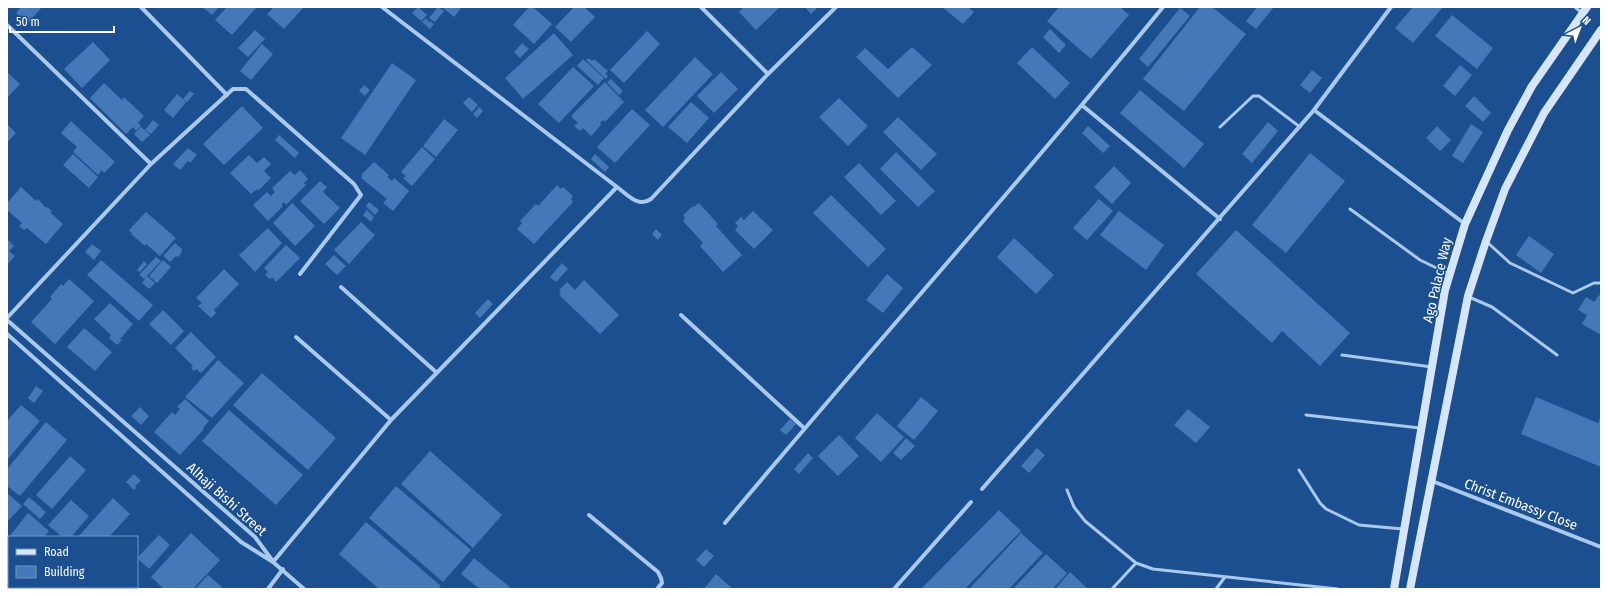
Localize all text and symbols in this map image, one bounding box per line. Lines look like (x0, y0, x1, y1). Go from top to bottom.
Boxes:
scale bar (10, 8, 114, 34)
north arrow (1560, 8, 1600, 48)
text: N (1580, 14, 1593, 28)
text: 50 m (16, 15, 40, 29)
street label: Ago Palace Way (1419, 235, 1456, 324)
street label: Alhaji Bishi Street (183, 459, 270, 540)
street label: Christ Embassy Close (1462, 475, 1580, 534)
legend (8, 536, 138, 588)
text: Road (44, 545, 69, 559)
text: Building (44, 565, 85, 579)

